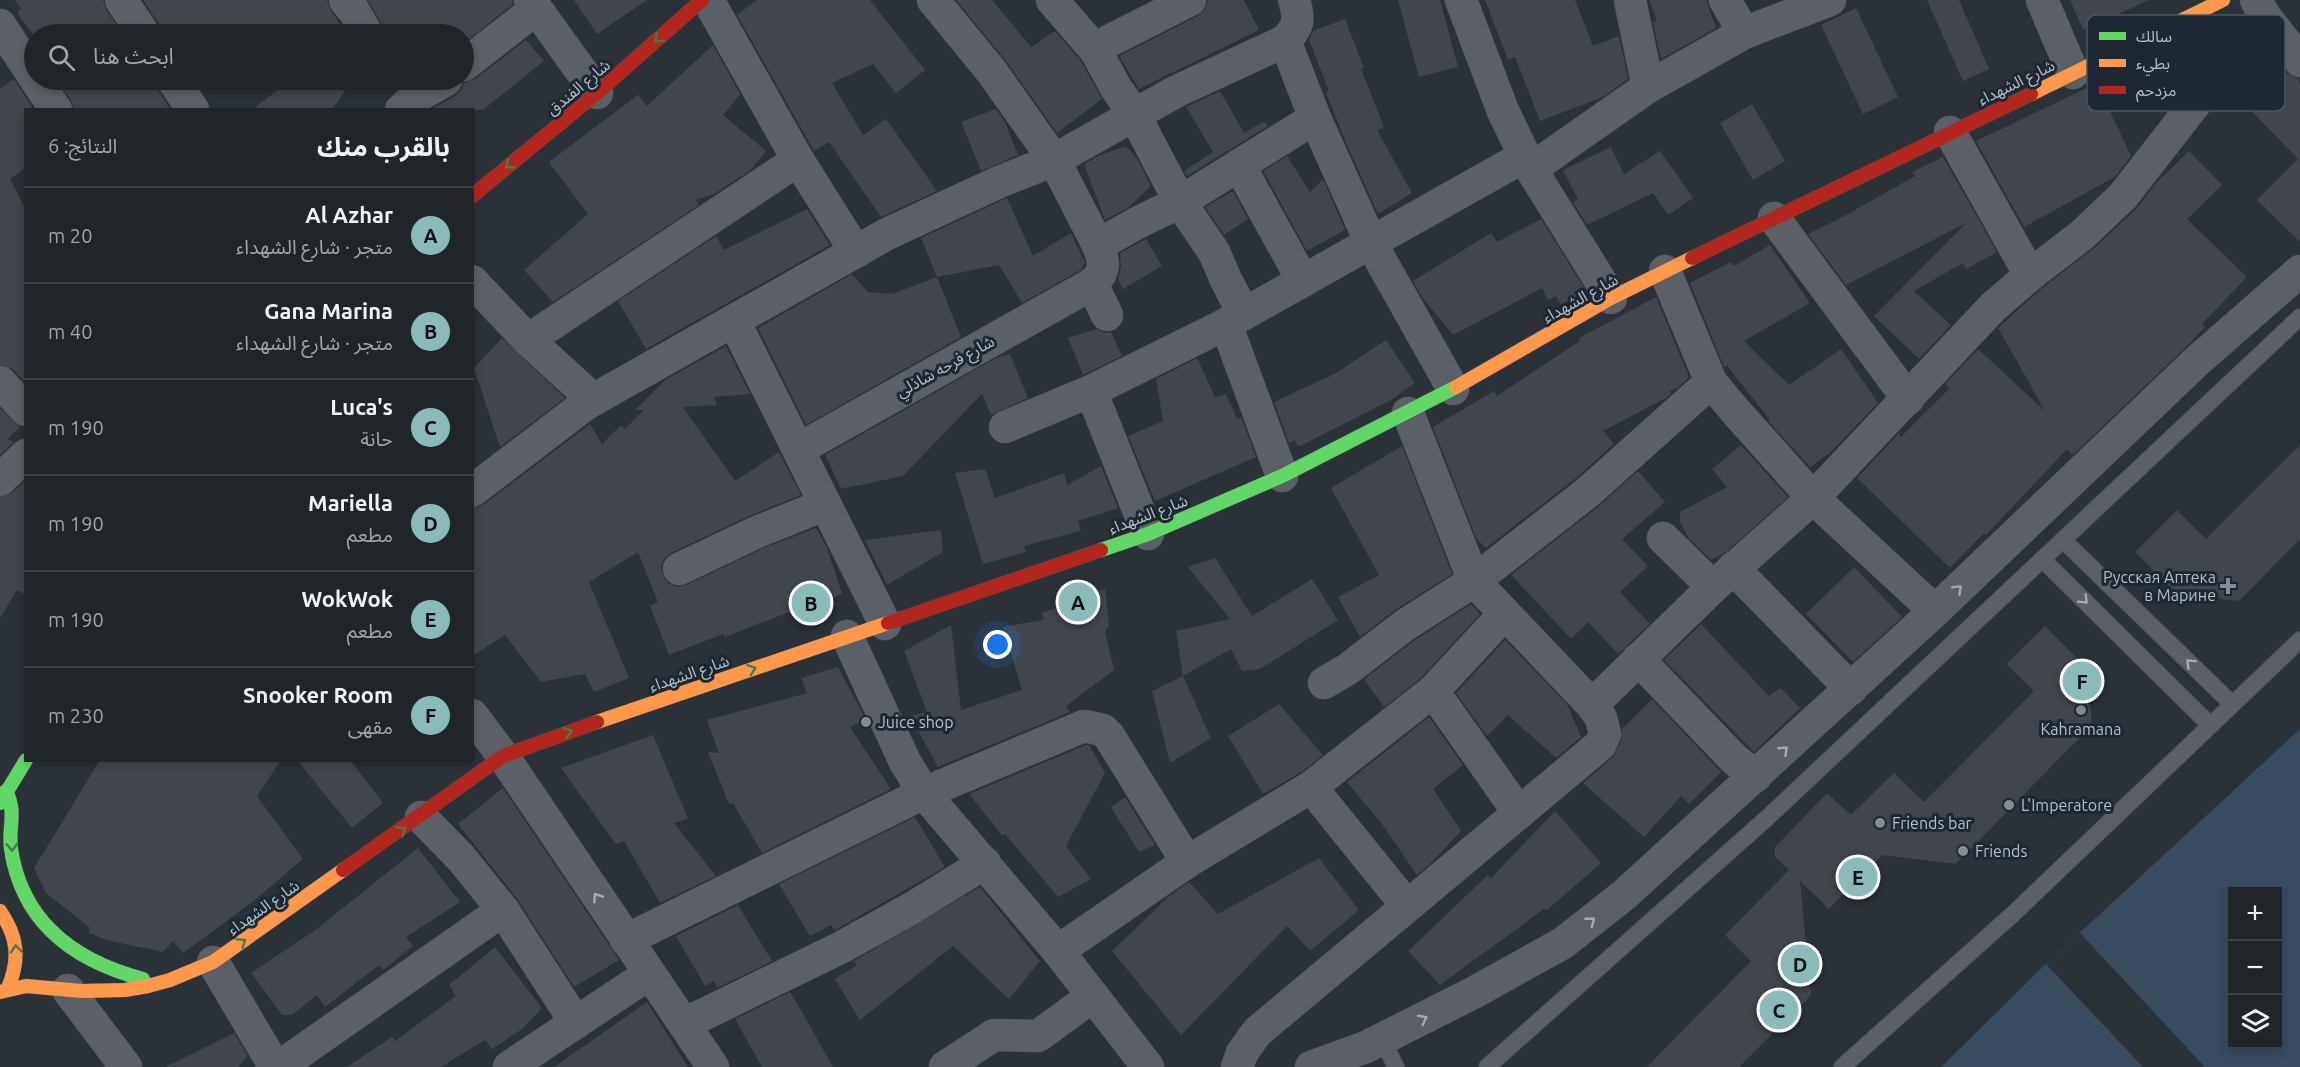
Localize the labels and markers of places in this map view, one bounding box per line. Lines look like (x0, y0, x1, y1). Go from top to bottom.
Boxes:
place label: Русская Аптека в Марине (2103, 568, 2216, 604)
marker: Русская Аптека в Марине (2221, 579, 2235, 593)
pin: B (792, 580, 830, 626)
pin: A (1058, 580, 1098, 624)
pin: F (2062, 658, 2102, 704)
marker: Kahramana (2074, 703, 2088, 717)
place label: Juice shop (878, 713, 954, 731)
marker: Juice shop (859, 715, 873, 729)
place label: Kahramana (2041, 720, 2121, 738)
place label: L'Imperatore (2021, 796, 2112, 814)
marker: L'Imperatore (2002, 798, 2016, 812)
place label: Friends bar (1892, 814, 1972, 832)
marker: Friends bar (1873, 816, 1887, 830)
place label: Friends (1975, 842, 2027, 860)
marker: Friends (1956, 844, 1970, 858)
pin: E (1838, 854, 1878, 900)
pin: D (1780, 942, 1820, 986)
pin: C (1760, 988, 1798, 1032)

